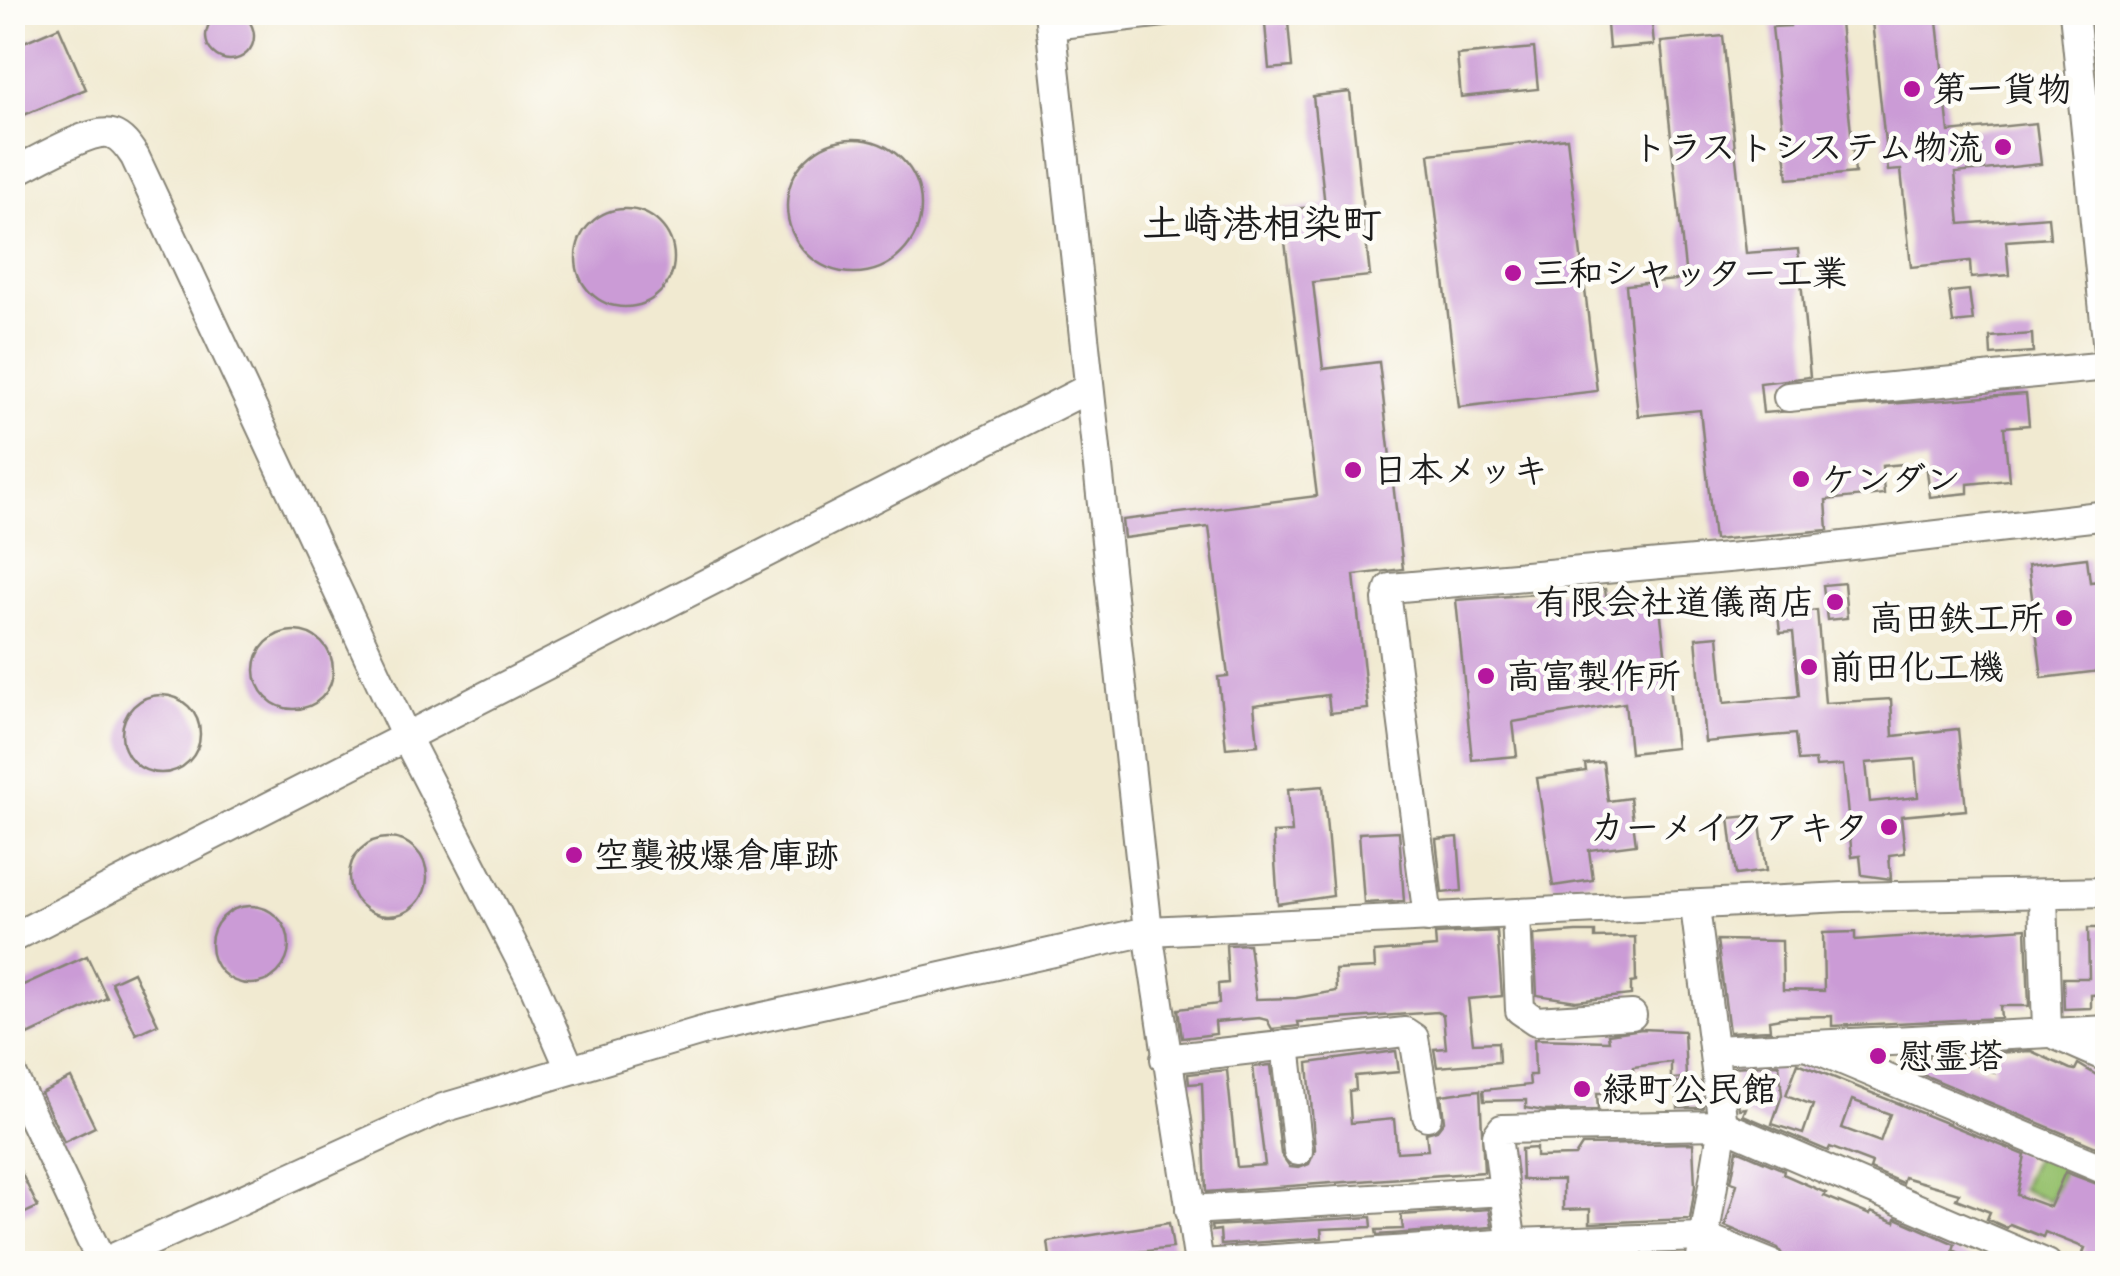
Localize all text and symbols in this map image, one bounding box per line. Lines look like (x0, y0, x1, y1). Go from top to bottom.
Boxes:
place label: 第一貨物 (1932, 67, 2072, 112)
marker: 第一貨物 (1901, 78, 1923, 100)
place label: トラストシステム物流 (1632, 125, 1983, 170)
marker: トラストシステム物流 (1992, 136, 2014, 158)
district label: 土崎港相染町 (1142, 199, 1382, 249)
place label: 三和シヤッター工業 (1533, 251, 1847, 296)
marker: 三和シヤッター工業 (1502, 262, 1524, 284)
place label: 日本メッキ (1373, 448, 1548, 493)
place label: ケンダン (1821, 457, 1961, 502)
marker: 日本メッキ (1342, 459, 1364, 481)
marker: ケンダン (1790, 468, 1812, 490)
place label: 有限会社道儀商店 (1535, 580, 1815, 625)
marker: 有限会社道儀商店 (1824, 591, 1846, 613)
place label: 高田鉄工所 (1869, 596, 2044, 641)
marker: 高田鉄工所 (2053, 607, 2075, 629)
place label: 前田化工機 (1829, 645, 2004, 690)
place label: 高富製作所 (1506, 654, 1681, 699)
marker: 前田化工機 (1798, 656, 1820, 678)
marker: 高富製作所 (1475, 665, 1497, 687)
place label: カーメイクアキタ (1590, 805, 1869, 850)
marker: カーメイクアキタ (1878, 816, 1900, 838)
place label: 空襲被爆倉庫跡 (594, 833, 839, 878)
marker: 空襲被爆倉庫跡 (563, 844, 585, 866)
place label: 慰霊塔 (1898, 1034, 2003, 1079)
marker: 慰霊塔 (1867, 1045, 1889, 1067)
place label: 緑町公民館 (1602, 1067, 1777, 1112)
marker: 緑町公民館 (1571, 1078, 1593, 1100)

